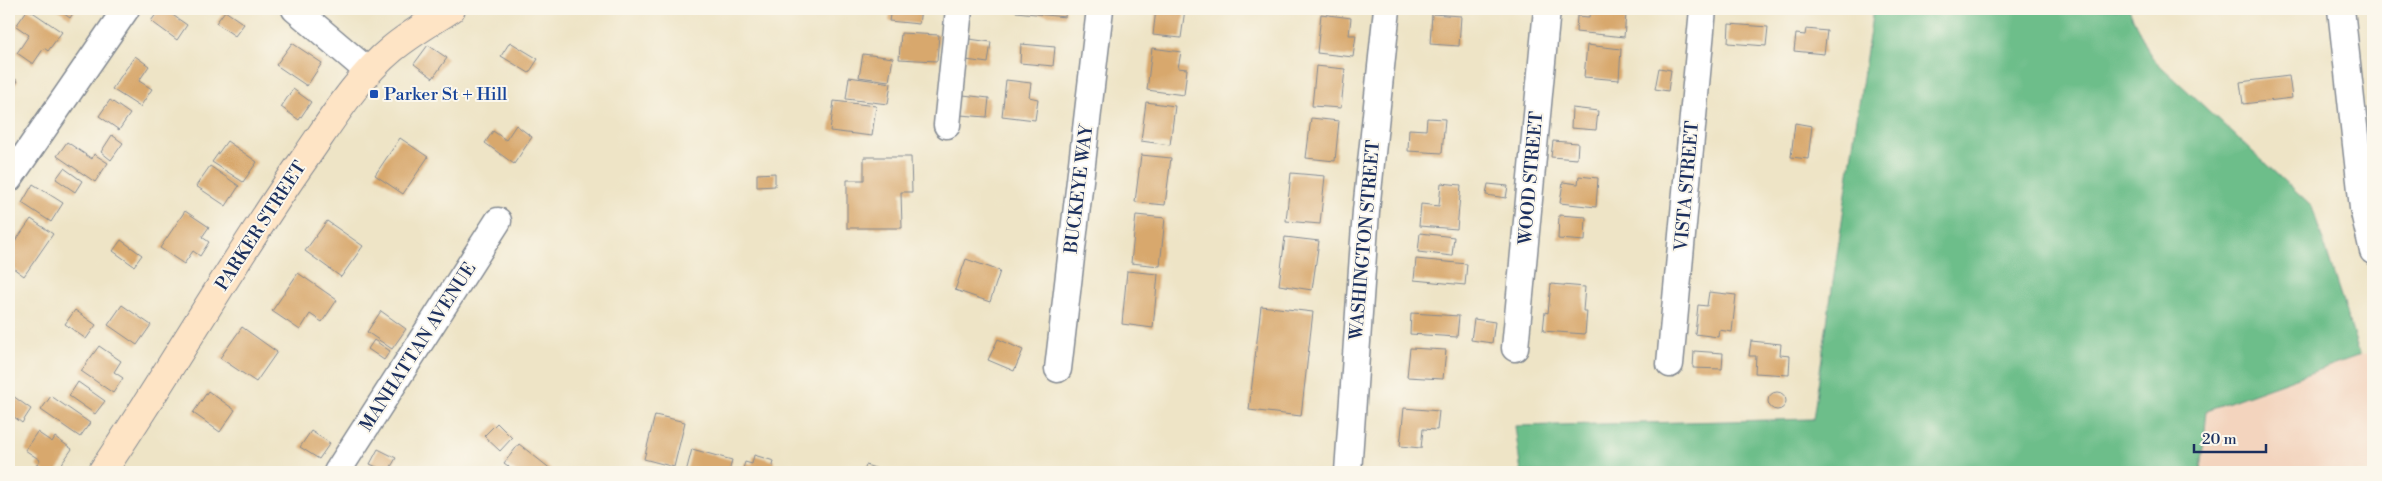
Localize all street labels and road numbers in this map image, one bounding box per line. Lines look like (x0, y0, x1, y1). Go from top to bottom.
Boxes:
street label: WOOD STREET (1514, 110, 1548, 247)
street label: VISTA STREET (1670, 120, 1704, 253)
street label: BUCKEYE WAY (1060, 122, 1098, 256)
street label: WASHINGTON STREET (1345, 139, 1385, 342)
street label: PARKER STREET (211, 157, 312, 295)
street label: MANHATTAN AVENUE (355, 258, 481, 436)

